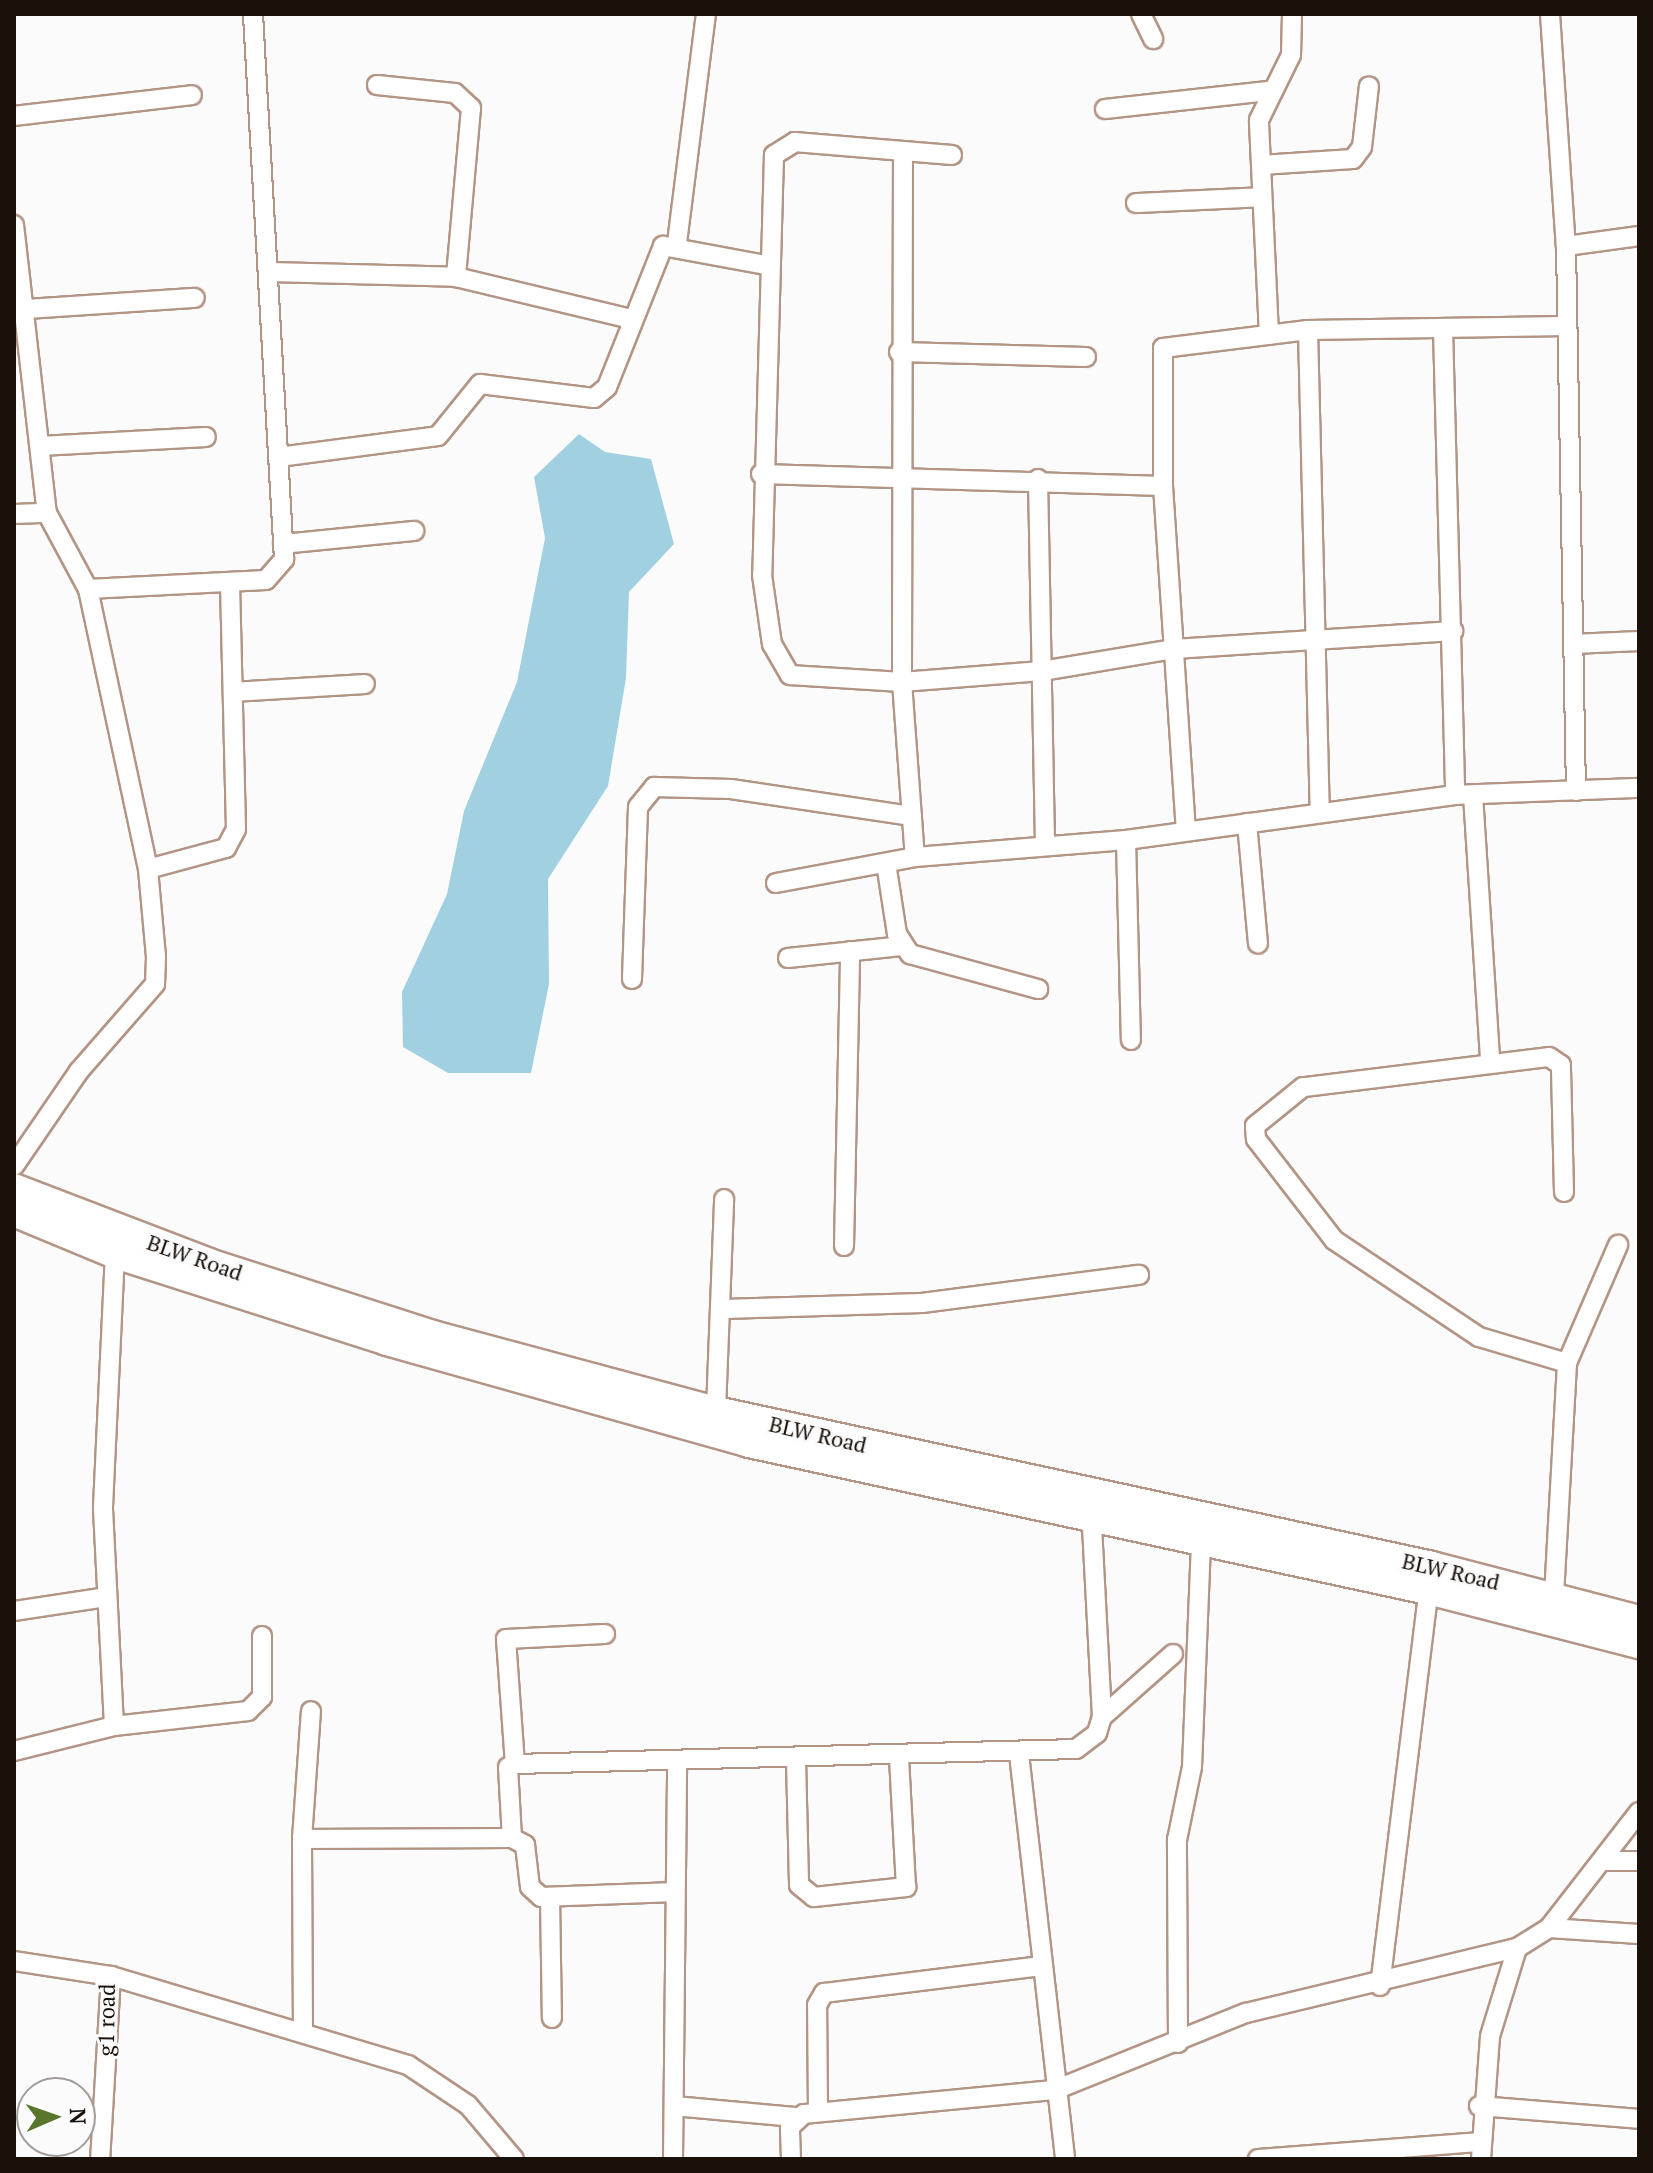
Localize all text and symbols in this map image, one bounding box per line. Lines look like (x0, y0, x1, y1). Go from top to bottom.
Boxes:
street label: BLW Road (144, 1228, 246, 1286)
street label: BLW Road (767, 1410, 869, 1458)
street label: BLW Road (1400, 1547, 1502, 1595)
street label: g1 road (92, 1983, 120, 2057)
north arrow (16, 2077, 96, 2157)
text: N (64, 2107, 93, 2125)

